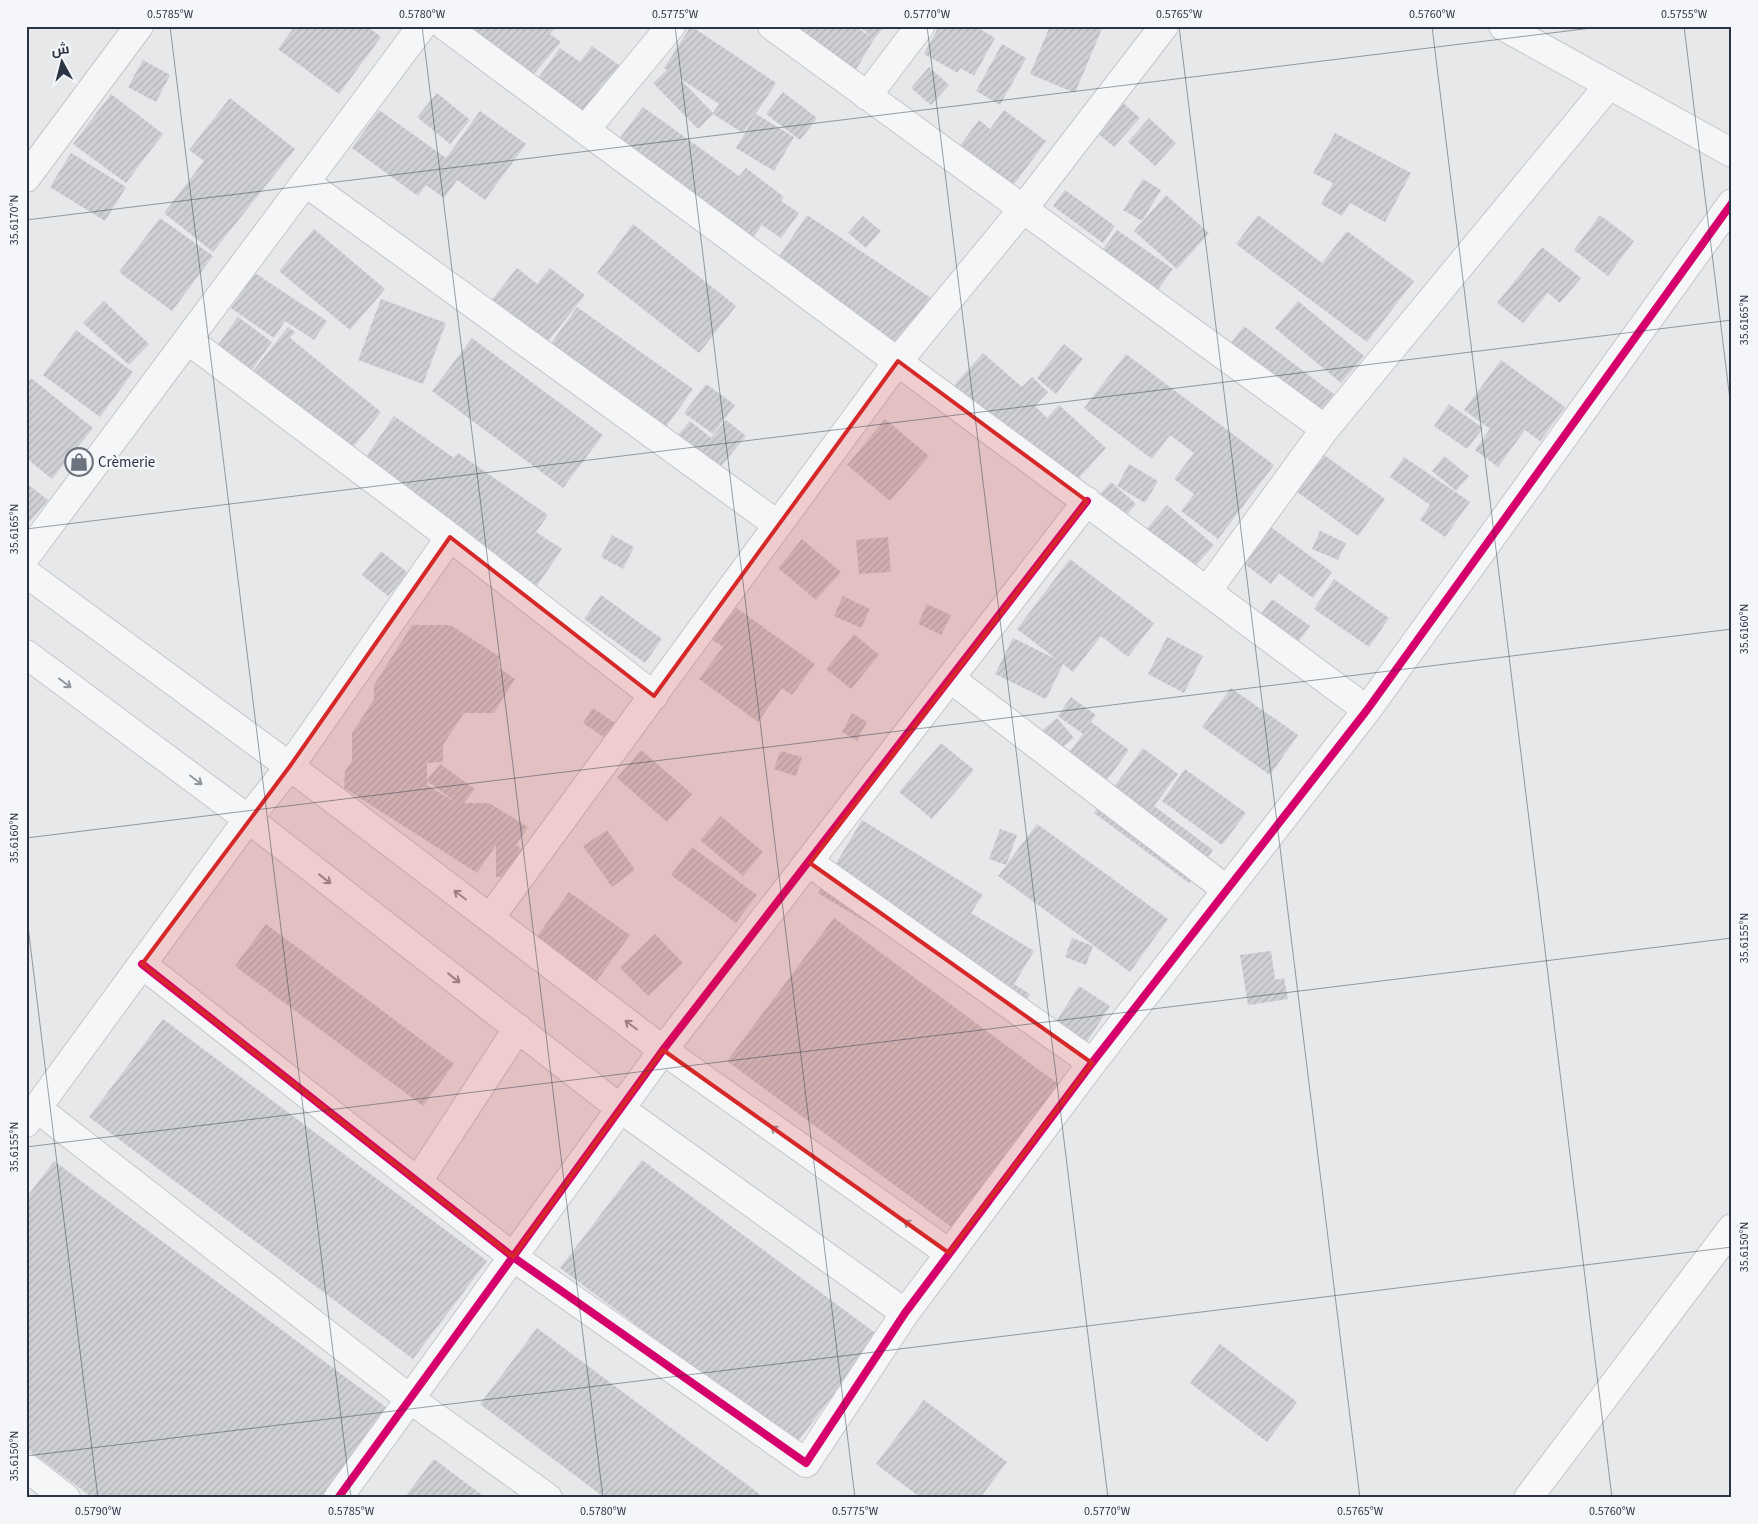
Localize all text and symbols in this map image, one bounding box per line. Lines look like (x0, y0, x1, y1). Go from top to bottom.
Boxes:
text: 0.5785°W (147, 6, 194, 23)
text: 0.5780°W (399, 6, 446, 23)
text: 0.5775°W (652, 6, 699, 23)
text: 0.5770°W (904, 6, 951, 23)
text: 0.5765°W (1156, 6, 1203, 23)
text: 0.5760°W (1409, 6, 1456, 23)
text: 0.5755°W (1661, 6, 1708, 23)
north arrow (38, 38, 88, 88)
text: ش (50, 39, 71, 61)
text: 35.6170°N (6, 195, 23, 245)
text: 35.6165°N (1736, 295, 1753, 345)
shop icon: Crèmerie (64, 447, 94, 477)
place label: Crèmerie (98, 452, 155, 473)
text: 35.6165°N (6, 504, 23, 554)
text: 35.6160°N (1736, 604, 1753, 654)
one-way arrow (58, 678, 71, 689)
one-way arrow (189, 775, 202, 786)
text: 35.6160°N (6, 813, 23, 863)
one-way arrow (318, 873, 331, 884)
one-way arrow (453, 890, 467, 900)
text: 35.6155°N (1736, 913, 1753, 963)
one-way arrow (447, 973, 460, 984)
one-way arrow (625, 1020, 638, 1031)
text: 35.6155°N (6, 1122, 23, 1172)
one-way arrow (770, 1126, 784, 1136)
one-way arrow (903, 1220, 917, 1230)
text: 35.6150°N (1736, 1222, 1753, 1272)
text: 35.6150°N (6, 1431, 23, 1481)
text: 0.5790°W (75, 1503, 122, 1520)
text: 0.5785°W (328, 1503, 375, 1520)
text: 0.5780°W (580, 1503, 627, 1520)
text: 0.5775°W (832, 1503, 879, 1520)
text: 0.5770°W (1084, 1503, 1131, 1520)
text: 0.5765°W (1337, 1503, 1384, 1520)
text: 0.5760°W (1589, 1503, 1636, 1520)

